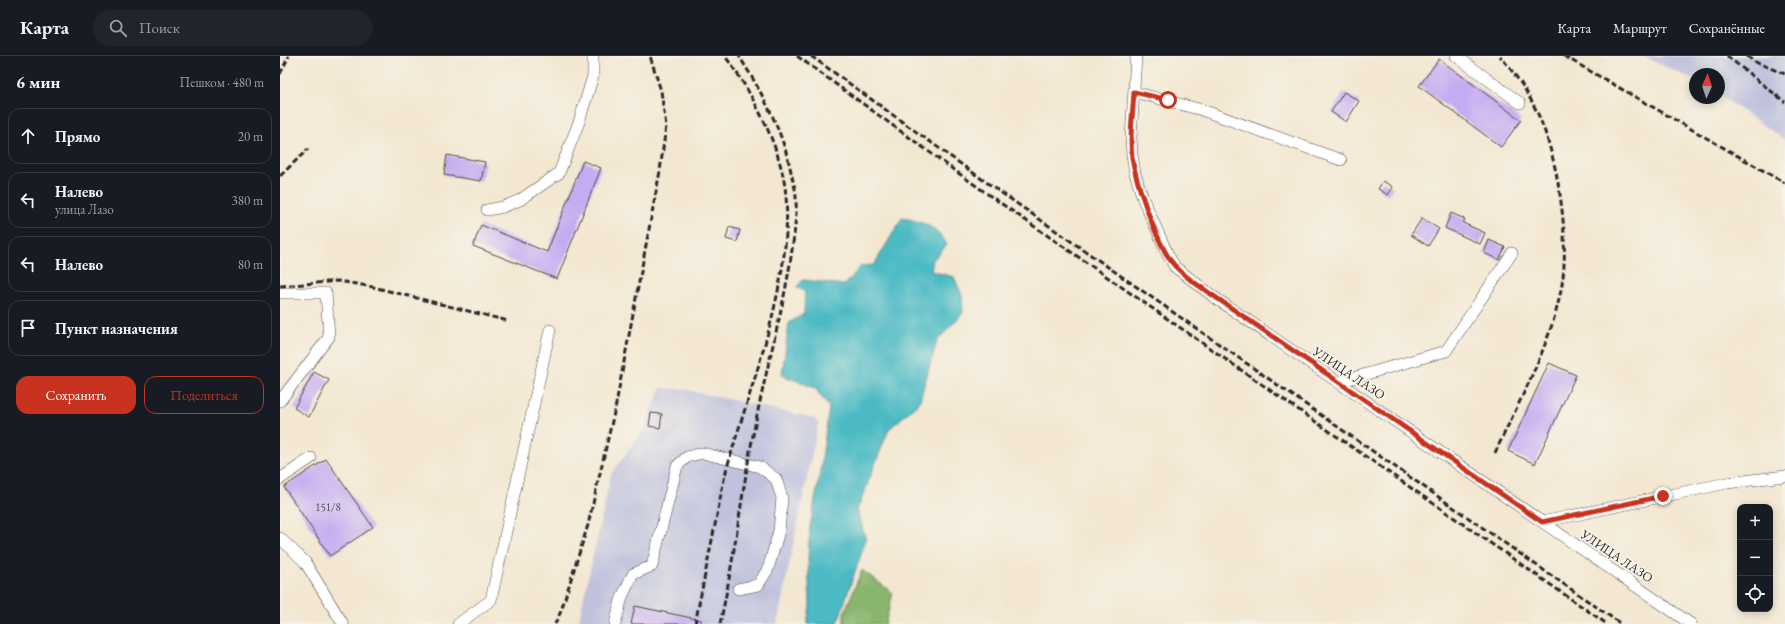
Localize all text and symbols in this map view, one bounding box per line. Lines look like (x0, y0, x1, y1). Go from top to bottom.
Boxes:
search box (93, 10, 373, 46)
text: Карта (20, 15, 69, 40)
icon: search (107, 17, 129, 39)
text: Поиск (139, 18, 180, 37)
text: Карта (1558, 19, 1591, 37)
text: Маршрут (1613, 19, 1667, 37)
text: Сохранённые (1689, 19, 1765, 37)
north arrow (1689, 68, 1725, 104)
text: 6 мин (16, 71, 60, 93)
text: Пешком · 480 m (180, 74, 264, 91)
route start (1159, 91, 1177, 109)
icon: ahead (17, 125, 39, 147)
text: Прямо (55, 127, 100, 146)
text: 20 m (238, 128, 263, 145)
text: Налево (55, 182, 103, 201)
icon: left (17, 189, 39, 211)
text: 380 m (232, 192, 263, 209)
text: улица Лазо (55, 201, 114, 218)
icon: left (17, 253, 39, 275)
text: Налево (55, 255, 103, 274)
text: 80 m (238, 256, 263, 273)
icon: arrive (17, 317, 39, 339)
text: Пункт назначения (55, 319, 178, 338)
street label: УЛИЦА ЛАЗО (1309, 342, 1388, 403)
button: Сохранить (16, 376, 136, 414)
button: Поделиться (144, 376, 264, 414)
route end (1654, 487, 1672, 505)
house number: 151/8 (315, 500, 341, 514)
map controls (1737, 504, 1773, 612)
button: + (1737, 504, 1773, 540)
street label: УЛИЦА ЛАЗО (1577, 525, 1656, 586)
button: − (1737, 540, 1773, 576)
button: locate (1737, 576, 1773, 612)

